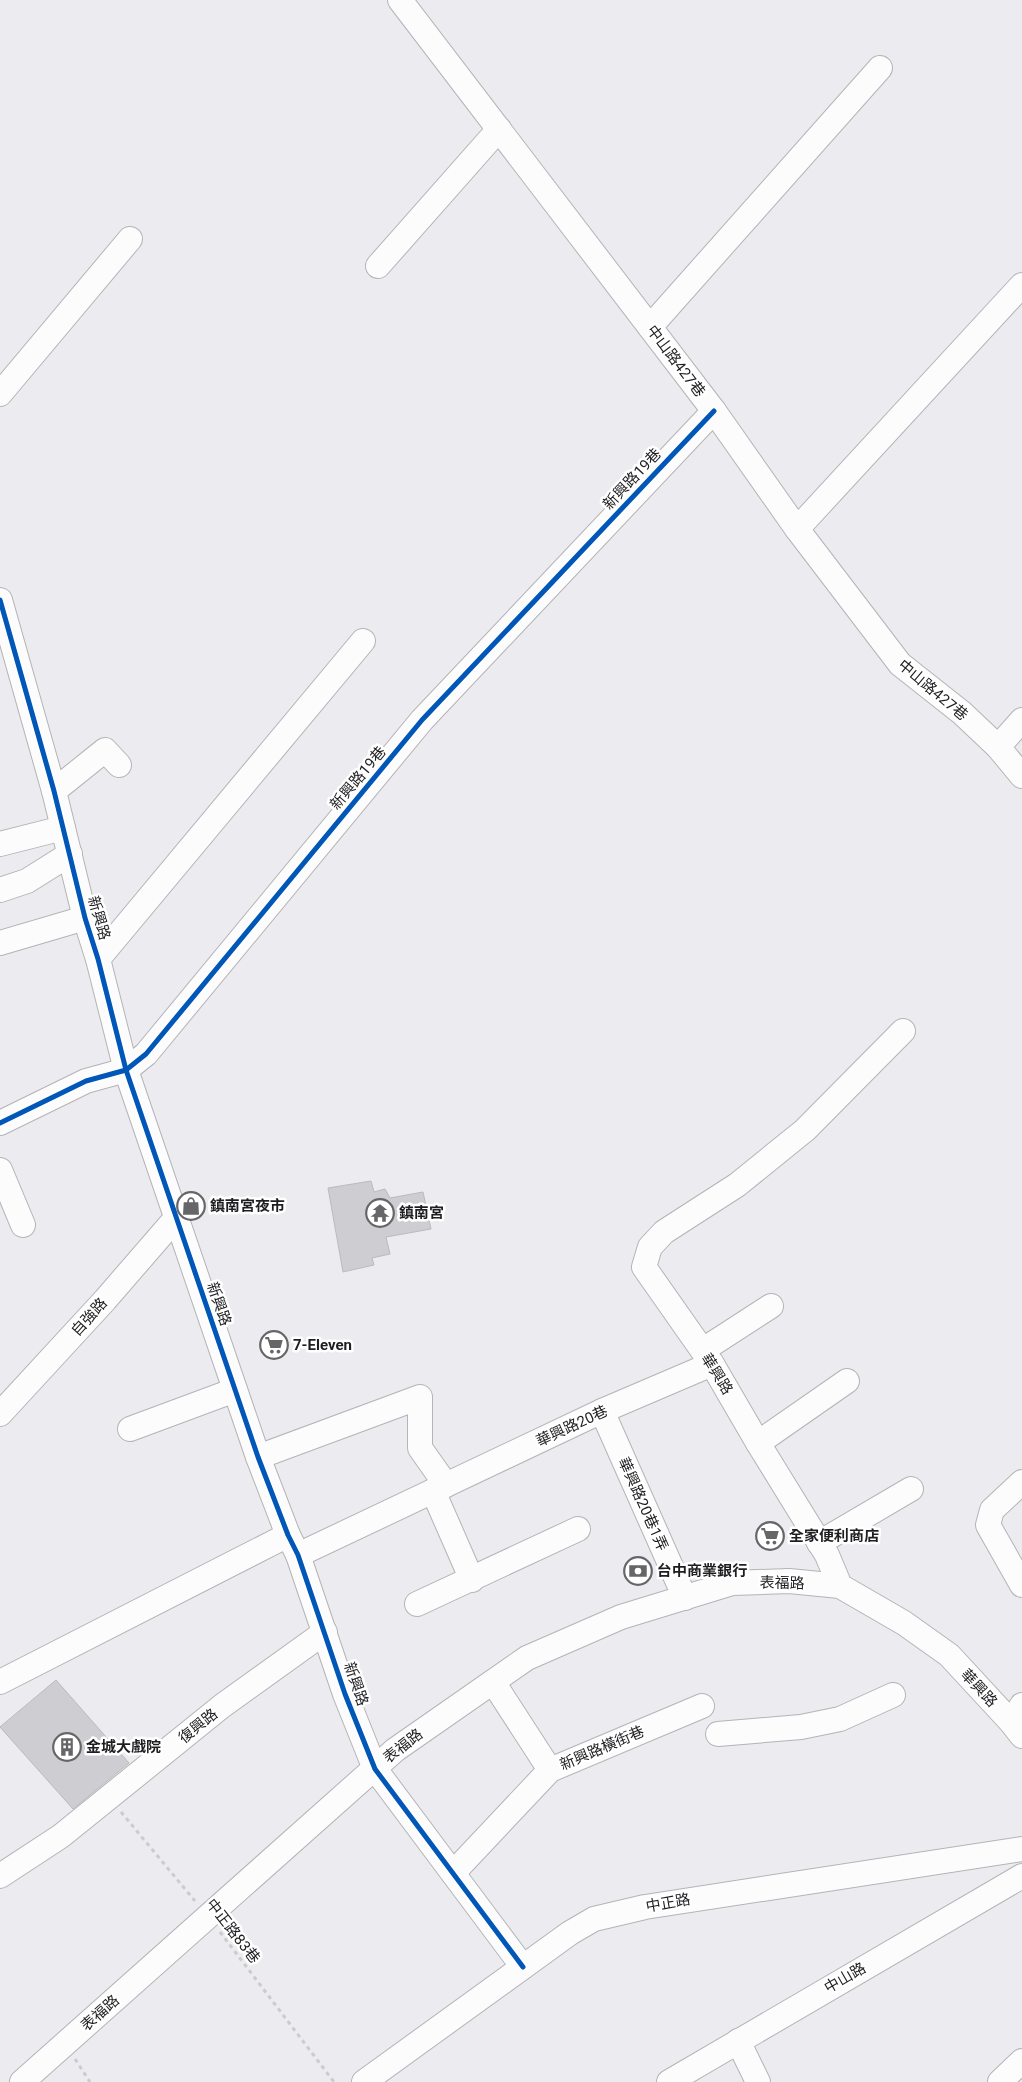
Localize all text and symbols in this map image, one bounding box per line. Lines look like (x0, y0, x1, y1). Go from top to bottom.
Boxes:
street label: 中山路427巷 (643, 322, 709, 400)
street label: 新興路19巷 (599, 445, 665, 513)
street label: 中山路427巷 (895, 656, 971, 724)
street label: 新興路19巷 (326, 743, 390, 813)
street label: 新興路 (84, 894, 114, 942)
shop icon: 鎮南宮夜市 (176, 1191, 206, 1221)
place label: 鎮南宮夜市 (210, 1197, 285, 1215)
temple icon: 鎮南宮 (365, 1198, 395, 1228)
place label: 鎮南宮 (399, 1204, 444, 1222)
street label: 新興路 (203, 1280, 235, 1328)
street label: 自強路 (67, 1294, 111, 1340)
supermarket icon: 7-Eleven (259, 1330, 289, 1360)
place label: 7-Eleven (293, 1336, 352, 1354)
street label: 華興路 (697, 1350, 737, 1398)
street label: 華興路20巷 (533, 1402, 611, 1450)
street label: 華興路20巷1弄 (614, 1455, 672, 1553)
supermarket icon: 全家便利商店 (755, 1521, 785, 1551)
place label: 全家便利商店 (789, 1527, 879, 1545)
bank icon: 台中商業銀行 (623, 1556, 653, 1586)
place label: 台中商業銀行 (657, 1562, 747, 1580)
street label: 表福路 (759, 1574, 805, 1592)
street label: 新興路 (340, 1660, 372, 1708)
street label: 華興路 (957, 1665, 1001, 1711)
street label: 復興路 (175, 1705, 221, 1747)
street label: 新興路橫街巷 (557, 1722, 647, 1774)
street label: 表福路 (380, 1725, 426, 1767)
building icon: 金城大戲院 (52, 1732, 82, 1762)
place label: 金城大戲院 (86, 1738, 161, 1756)
street label: 中正路 (644, 1890, 692, 1916)
street label: 中正路83巷 (202, 1895, 264, 1967)
street label: 中山路 (821, 1959, 869, 1997)
street label: 表福路 (77, 1991, 123, 2035)

